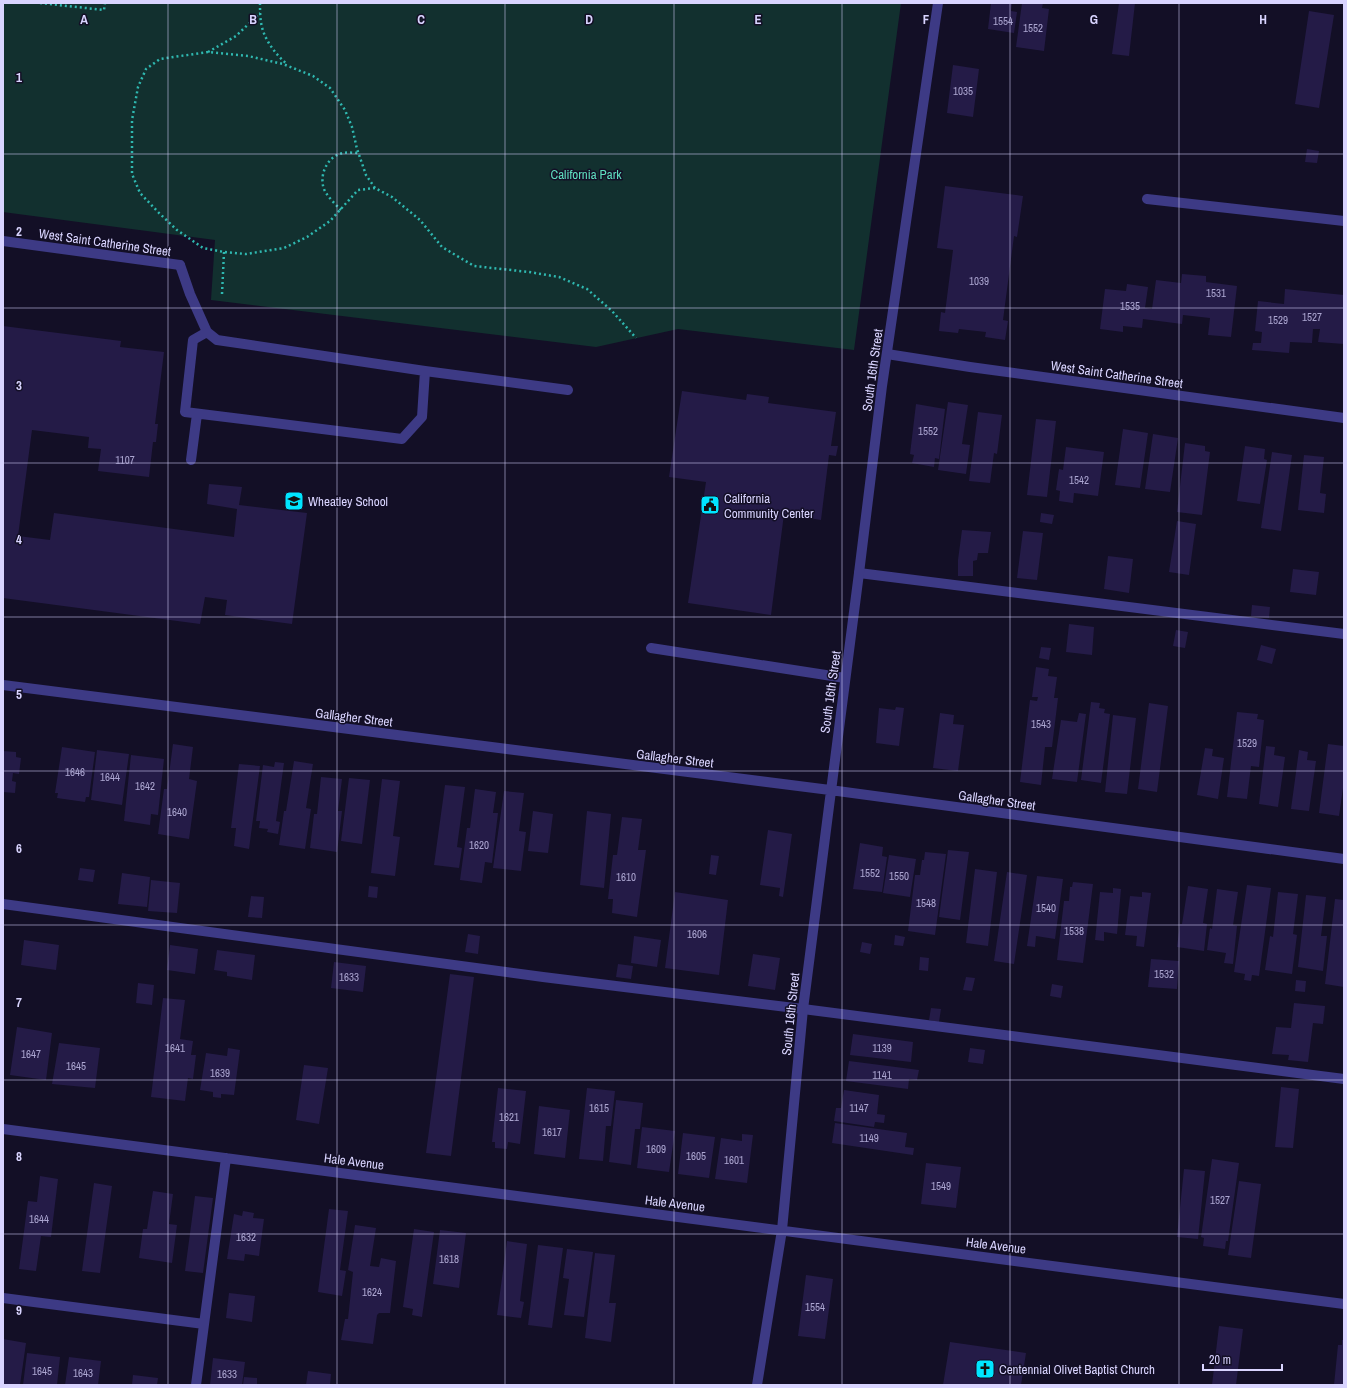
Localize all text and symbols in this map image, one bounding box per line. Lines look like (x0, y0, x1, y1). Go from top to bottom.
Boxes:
text: A (80, 11, 88, 28)
text: B (249, 11, 257, 28)
text: C (417, 11, 425, 28)
text: D (585, 11, 593, 28)
text: E (754, 11, 762, 28)
text: F (923, 11, 930, 28)
text: G (1090, 11, 1098, 28)
text: H (1259, 11, 1267, 28)
house number: 1554 (993, 14, 1013, 28)
house number: 1552 (1023, 21, 1043, 35)
text: 1 (16, 69, 22, 86)
house number: 1035 (953, 84, 973, 98)
park label: California Park (550, 166, 622, 183)
text: 2 (16, 223, 22, 240)
street label: West Saint Catherine Street (38, 225, 172, 260)
house number: 1039 (969, 274, 989, 288)
house number: 1531 (1206, 286, 1226, 300)
house number: 1535 (1120, 299, 1140, 313)
house number: 1527 (1302, 310, 1322, 324)
house number: 1529 (1268, 313, 1288, 327)
street label: South 16th Street (858, 328, 887, 412)
street label: West Saint Catherine Street (1050, 357, 1184, 392)
text: 3 (16, 377, 22, 394)
house number: 1552 (918, 424, 938, 438)
house number: 1107 (115, 453, 135, 467)
house number: 1542 (1069, 473, 1089, 487)
school or university icon: Wheatley School (283, 490, 305, 512)
place label: California Community Center (724, 490, 814, 522)
place label: Wheatley School (308, 493, 388, 510)
public building icon: California Community Center (699, 494, 721, 516)
text: 4 (16, 531, 22, 548)
street label: South 16th Street (816, 650, 845, 734)
text: 5 (16, 686, 22, 703)
street label: Gallagher Street (314, 704, 394, 731)
house number: 1543 (1031, 717, 1051, 731)
house number: 1529 (1237, 736, 1257, 750)
street label: Gallagher Street (635, 745, 715, 772)
house number: 1646 (65, 765, 85, 779)
house number: 1644 (100, 770, 120, 784)
house number: 1642 (135, 779, 155, 793)
street label: Gallagher Street (957, 787, 1037, 814)
house number: 1640 (167, 805, 187, 819)
house number: 1620 (469, 838, 489, 852)
text: 6 (16, 840, 22, 857)
house number: 1552 (860, 866, 880, 880)
house number: 1550 (889, 869, 909, 883)
house number: 1610 (616, 870, 636, 884)
house number: 1548 (916, 896, 936, 910)
house number: 1540 (1036, 901, 1056, 915)
house number: 1538 (1064, 924, 1084, 938)
house number: 1606 (687, 927, 707, 941)
house number: 1532 (1154, 967, 1174, 981)
house number: 1633 (339, 970, 359, 984)
street label: South 16th Street (778, 972, 803, 1056)
text: 7 (16, 994, 22, 1011)
house number: 1641 (165, 1041, 185, 1055)
house number: 1139 (872, 1041, 892, 1055)
house number: 1647 (21, 1047, 41, 1061)
house number: 1645 (66, 1059, 86, 1073)
house number: 1639 (210, 1066, 230, 1080)
house number: 1141 (872, 1068, 892, 1082)
house number: 1615 (589, 1101, 609, 1115)
house number: 1147 (849, 1101, 869, 1115)
house number: 1621 (499, 1110, 519, 1124)
house number: 1617 (542, 1125, 562, 1139)
house number: 1149 (859, 1131, 879, 1145)
house number: 1609 (646, 1142, 666, 1156)
text: 8 (16, 1148, 22, 1165)
street label: Hale Avenue (323, 1149, 385, 1174)
house number: 1605 (686, 1149, 706, 1163)
house number: 1601 (724, 1153, 744, 1167)
house number: 1549 (931, 1179, 951, 1193)
street label: Hale Avenue (644, 1191, 706, 1216)
house number: 1527 (1210, 1193, 1230, 1207)
house number: 1644 (29, 1212, 49, 1226)
house number: 1632 (236, 1230, 256, 1244)
street label: Hale Avenue (965, 1233, 1027, 1258)
house number: 1618 (439, 1252, 459, 1266)
house number: 1624 (362, 1285, 382, 1299)
house number: 1554 (805, 1300, 825, 1314)
text: 9 (16, 1302, 22, 1319)
scale bar (1203, 1346, 1282, 1372)
text: 20 m (1209, 1352, 1231, 1368)
church icon: Centennial Olivet Baptist Church (974, 1358, 996, 1380)
place label: Centennial Olivet Baptist Church (999, 1361, 1155, 1378)
house number: 1645 (32, 1364, 52, 1378)
house number: 1643 (73, 1366, 93, 1380)
house number: 1633 (217, 1367, 237, 1381)

